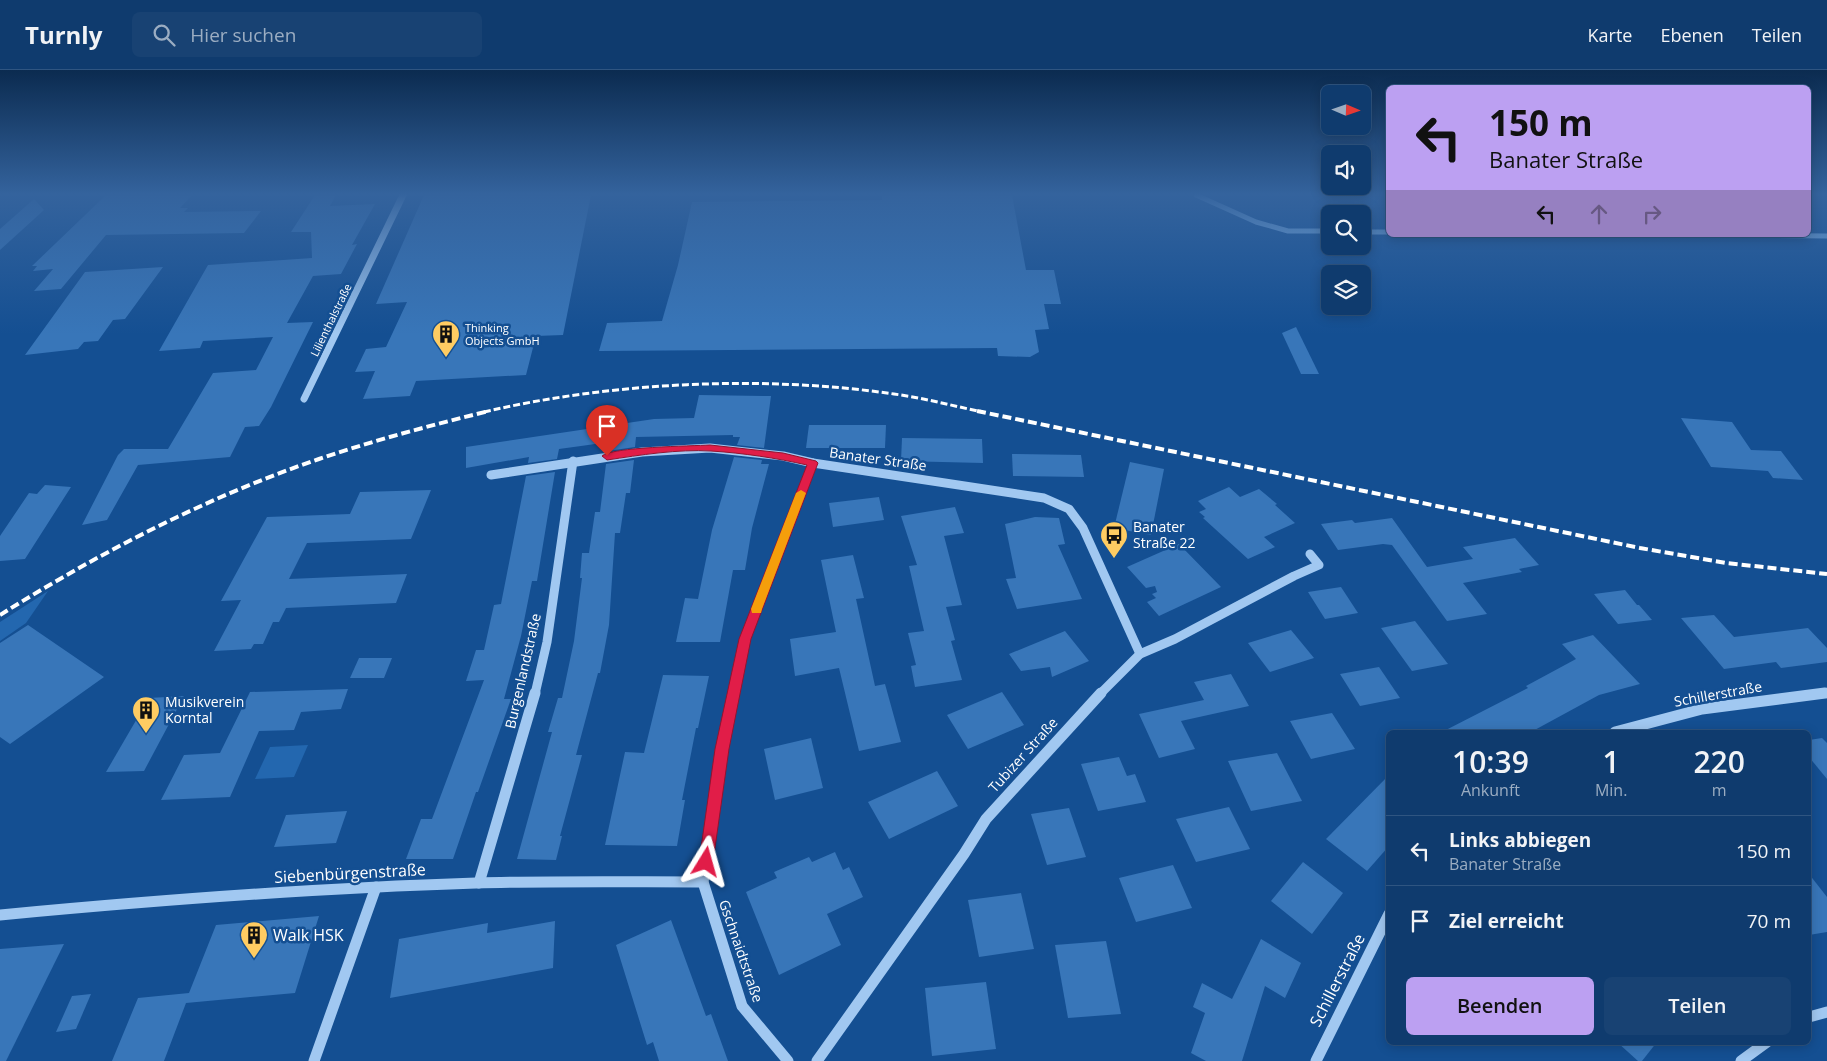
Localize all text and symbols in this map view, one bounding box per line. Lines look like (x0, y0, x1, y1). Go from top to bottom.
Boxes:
search box (132, 12, 482, 57)
text: Turnly (25, 18, 102, 51)
icon: search (150, 21, 178, 49)
text: Hier suchen (190, 22, 296, 48)
text: Karte (1588, 23, 1632, 47)
text: Ebenen (1660, 23, 1724, 47)
text: Teilen (1752, 23, 1802, 47)
north arrow (1321, 85, 1371, 135)
map controls (1321, 85, 1371, 315)
text: 150 m (1489, 99, 1593, 146)
icon: left (1406, 105, 1471, 170)
text: Banater Straße (1489, 144, 1643, 174)
button: sound (1321, 145, 1371, 195)
icon: left (1532, 200, 1560, 228)
icon: ahead (1585, 200, 1613, 228)
icon: right (1638, 200, 1666, 228)
button: search (1321, 205, 1371, 255)
button: layers (1321, 265, 1371, 315)
street label: Lilienthalstraße (306, 281, 355, 359)
building icon: Thinking Objects GmbH (431, 319, 461, 358)
place label: Thinking Objects GmbH (465, 320, 540, 348)
pin (586, 405, 628, 456)
icon: arrive (593, 412, 621, 440)
street label: Banater Straße (828, 442, 928, 475)
place label: Banater Straße 22 (1133, 517, 1195, 552)
bus stop icon: Banater Straße 22 (1099, 520, 1129, 559)
street label: Burgenlandstraße (500, 611, 545, 730)
street label: Schillerstraße (1672, 676, 1763, 711)
place label: Musikverein Korntal (165, 692, 244, 727)
building icon: Musikverein Korntal (131, 695, 161, 734)
street label: Tubizer Straße (984, 713, 1062, 796)
text: 10:39 (1452, 741, 1529, 782)
text: 1 (1603, 741, 1620, 782)
text: 220 (1693, 741, 1745, 782)
text: Ankunft (1461, 779, 1520, 801)
text: Min. (1595, 779, 1627, 801)
text: m (1712, 779, 1727, 801)
text: Links abbiegen (1449, 827, 1591, 853)
position arrow (679, 835, 731, 887)
icon: left (1406, 837, 1434, 865)
text: 150 m (1736, 838, 1791, 864)
text: Banater Straße (1449, 853, 1561, 875)
street label: Siebenbürgenstraße (274, 858, 426, 888)
street label: Gschnaidtstraße (715, 897, 768, 1005)
icon: arrive (1406, 907, 1434, 935)
text: Ziel erreicht (1449, 908, 1564, 934)
text: 70 m (1747, 908, 1791, 934)
building icon: Walk HSK (239, 920, 269, 959)
place label: Walk HSK (273, 924, 344, 946)
street label: Schillerstraße (1304, 930, 1370, 1030)
button: Beenden (1406, 977, 1594, 1035)
button: Teilen (1604, 977, 1791, 1035)

